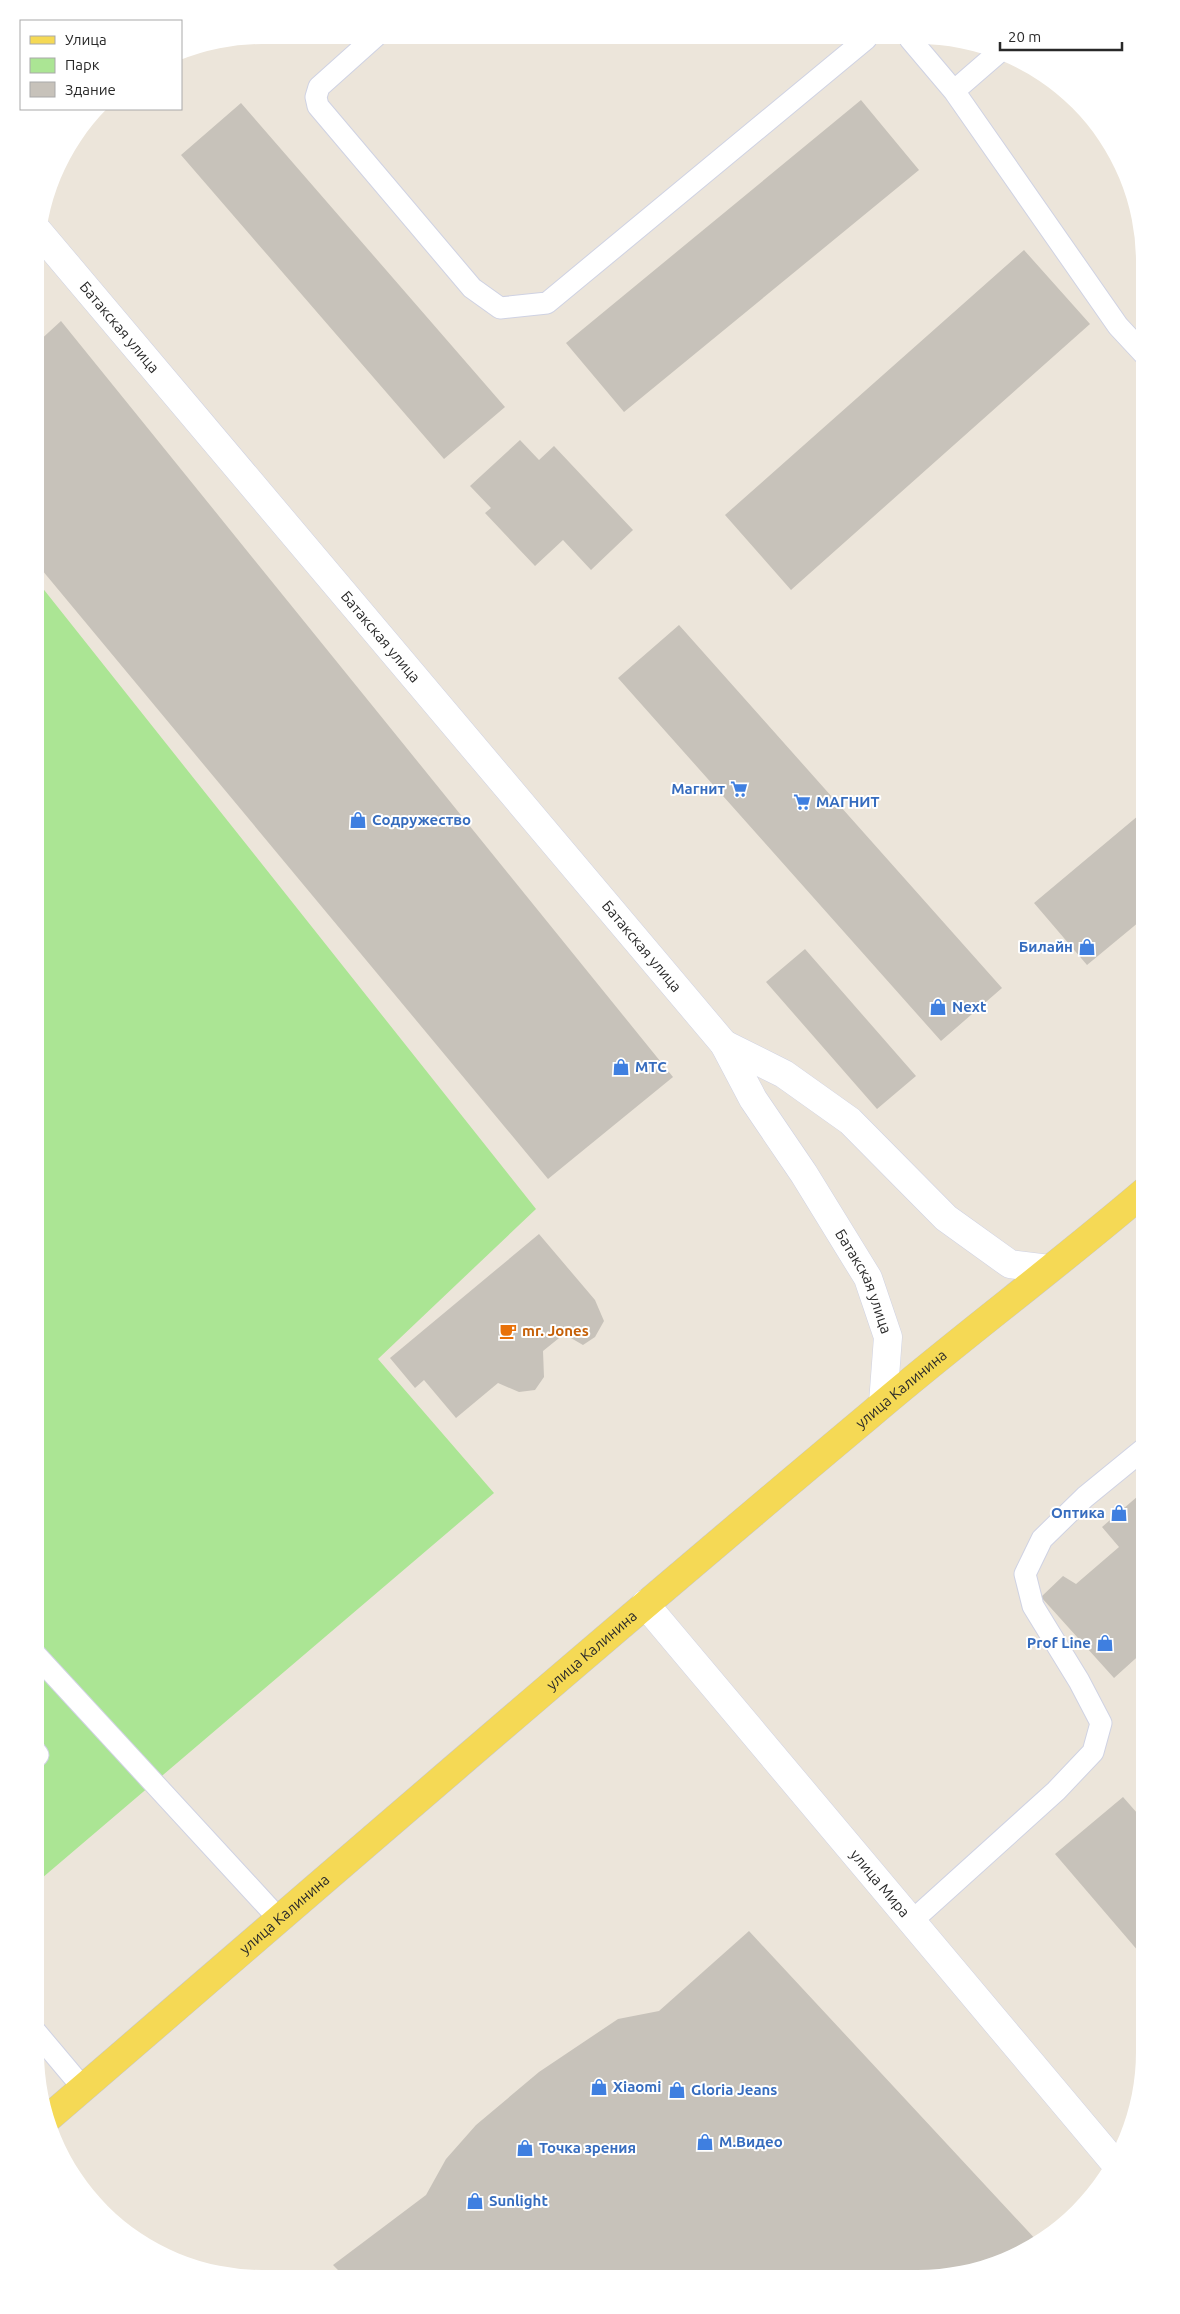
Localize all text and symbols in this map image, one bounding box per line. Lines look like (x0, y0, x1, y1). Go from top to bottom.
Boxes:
legend (20, 20, 182, 110)
scale bar (1000, 20, 1122, 52)
text: 20 m (1008, 28, 1041, 45)
text: Улица (65, 31, 107, 48)
text: Парк (65, 56, 100, 73)
text: Здание (65, 81, 116, 98)
street label: Батакская улица (76, 278, 163, 376)
street label: Батакская улица (338, 587, 424, 686)
supermarket icon: Магнит (729, 779, 749, 799)
place label: Магнит (671, 780, 725, 797)
supermarket icon: МАГНИТ (792, 792, 812, 812)
place label: МАГНИТ (816, 793, 880, 810)
shop icon: Содружество (348, 810, 368, 830)
place label: Содружество (372, 811, 471, 828)
street label: Батакская улица (599, 897, 685, 995)
shop icon: Билайн (1077, 937, 1097, 957)
place label: Билайн (1019, 938, 1073, 955)
shop icon: Next (928, 997, 948, 1017)
place label: Next (952, 998, 987, 1015)
shop icon: МТС (611, 1057, 631, 1077)
place label: МТС (635, 1058, 667, 1075)
street label: Батакская улица (832, 1226, 895, 1336)
cafe icon: mr. Jones (498, 1321, 518, 1341)
place label: mr. Jones (522, 1322, 589, 1339)
street label: улица Калинина (852, 1346, 950, 1431)
shop icon: Оптика (1109, 1503, 1129, 1523)
place label: Оптика (1051, 1504, 1105, 1521)
street label: улица Калинина (543, 1607, 640, 1693)
shop icon: Prof Line (1095, 1633, 1115, 1653)
place label: Prof Line (1027, 1634, 1091, 1651)
street label: улица Мира (847, 1846, 913, 1920)
street label: улица Калинина (236, 1871, 333, 1957)
shop icon: Xiaomi (589, 2077, 609, 2097)
place label: Xiaomi (613, 2078, 661, 2095)
shop icon: Gloria Jeans (667, 2080, 687, 2100)
place label: Gloria Jeans (691, 2081, 777, 2098)
shop icon: М.Видео (695, 2132, 715, 2152)
place label: М.Видео (719, 2133, 783, 2150)
shop icon: Точка зрения (515, 2138, 535, 2158)
place label: Точка зрения (539, 2139, 636, 2156)
shop icon: Sunlight (465, 2191, 485, 2211)
place label: Sunlight (489, 2192, 548, 2209)

